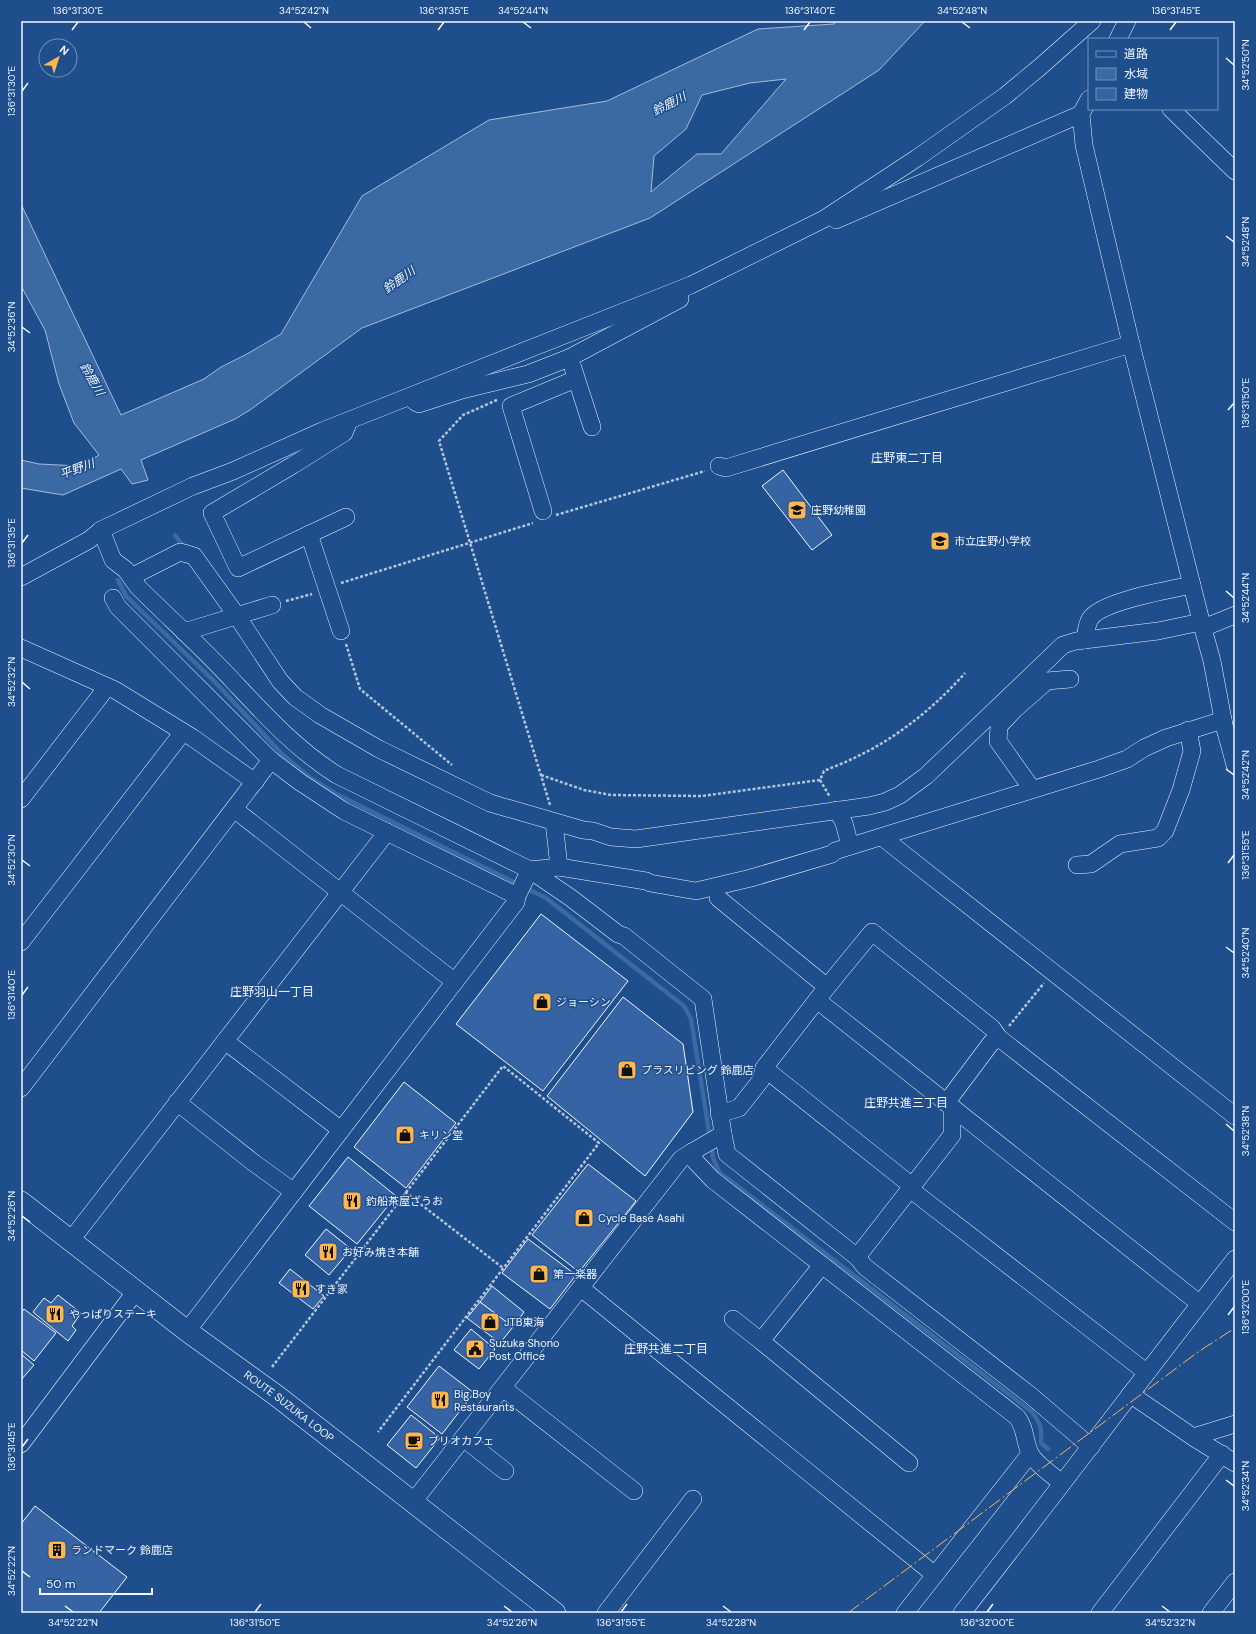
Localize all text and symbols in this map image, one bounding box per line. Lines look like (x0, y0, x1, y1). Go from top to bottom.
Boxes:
text: 136°31'30"E (53, 4, 104, 17)
text: 34°52'42"N (279, 4, 329, 17)
text: 136°31'35"E (419, 4, 469, 17)
text: 34°52'44"N (498, 4, 548, 17)
text: 136°31'40"E (785, 4, 835, 17)
text: 34°52'48"N (937, 4, 987, 17)
text: 136°31'45"E (1151, 4, 1201, 17)
north arrow (38, 38, 78, 78)
legend (1088, 38, 1218, 110)
text: 34°52'50"N (1239, 39, 1252, 91)
text: N (57, 42, 72, 58)
text: 道路 (1124, 46, 1148, 62)
text: 136°31'30"E (5, 65, 18, 116)
text: 水域 (1124, 66, 1148, 82)
text: 建物 (1124, 86, 1148, 102)
water label: 鈴鹿川 (649, 88, 690, 119)
text: 34°52'48"N (1239, 217, 1252, 267)
water label: 鈴鹿川 (380, 262, 420, 297)
text: 34°52'36"N (5, 302, 18, 352)
water label: 鈴鹿川 (76, 359, 109, 400)
text: 136°31'50"E (1239, 377, 1252, 428)
district label: 庄野東二丁目 (871, 450, 943, 466)
water label: 平野川 (57, 455, 99, 483)
school or university icon: 庄野幼稚園 (786, 499, 808, 521)
place label: 庄野幼稚園 (811, 503, 866, 517)
text: 136°31'35"E (5, 518, 18, 568)
school or university icon: 市立庄野小学校 (929, 530, 951, 552)
place label: 市立庄野小学校 (954, 534, 1031, 548)
text: 34°52'44"N (1239, 573, 1252, 623)
text: 34°52'32"N (5, 657, 18, 707)
text: 34°52'42"N (1239, 750, 1252, 800)
text: 136°31'55"E (1239, 830, 1252, 880)
text: 34°52'30"N (5, 834, 18, 886)
text: 34°52'40"N (1239, 927, 1252, 978)
text: 136°31'40"E (5, 970, 18, 1020)
district label: 庄野羽山一丁目 (230, 984, 314, 1000)
shop icon: ジョーシン (531, 991, 553, 1013)
place label: ジョーシン (556, 995, 611, 1009)
shop icon: プラスリビング 鈴鹿店 (616, 1059, 638, 1081)
place label: プラスリビング 鈴鹿店 (641, 1063, 754, 1077)
district label: 庄野共進三丁目 (864, 1095, 948, 1111)
text: 34°52'38"N (1239, 1106, 1252, 1156)
shop icon: キリン堂 (394, 1124, 416, 1146)
place label: キリン堂 (419, 1128, 463, 1142)
restaurant icon: 釣船茶屋ざうお (341, 1190, 363, 1212)
text: 34°52'26"N (5, 1191, 18, 1241)
place label: 釣船茶屋ざうお (366, 1194, 443, 1208)
shop icon: Cycle Base Asahi (573, 1207, 595, 1229)
place label: Cycle Base Asahi (598, 1211, 685, 1225)
restaurant icon: お好み焼き本舗 (317, 1241, 339, 1263)
place label: お好み焼き本舗 (342, 1245, 419, 1259)
shop icon: 第一楽器 (528, 1263, 550, 1285)
place label: 第一楽器 (553, 1267, 597, 1281)
restaurant icon: すき家 (290, 1278, 312, 1300)
text: 136°32'00"E (1239, 1280, 1252, 1334)
place label: すき家 (315, 1282, 348, 1296)
restaurant icon: やっぱりステーキ (44, 1303, 66, 1325)
place label: やっぱりステーキ (69, 1307, 157, 1321)
shop icon: JTB東海 (479, 1311, 501, 1333)
place label: JTB東海 (504, 1315, 544, 1329)
place label: Suzuka Shono Post Office (489, 1336, 560, 1363)
public building icon: Suzuka Shono Post Office (464, 1338, 486, 1360)
district label: 庄野共進二丁目 (624, 1341, 708, 1357)
street label: ROUTE SUZUKA LOOP (241, 1367, 337, 1445)
place label: Big Boy Restaurants (454, 1387, 515, 1414)
restaurant icon: Big Boy Restaurants (429, 1389, 451, 1411)
text: 136°31'45"E (5, 1422, 18, 1472)
cafe icon: ブリオカフェ (403, 1430, 425, 1452)
place label: ブリオカフェ (428, 1434, 494, 1448)
text: 34°52'34"N (1239, 1461, 1252, 1511)
building icon: ランドマーク 鈴鹿店 (46, 1539, 68, 1561)
place label: ランドマーク 鈴鹿店 (71, 1543, 173, 1557)
text: 34°52'22"N (5, 1546, 18, 1596)
scale bar (40, 1570, 152, 1596)
text: 50 m (46, 1576, 75, 1592)
text: 34°52'22"N (48, 1616, 98, 1629)
text: 136°31'50"E (230, 1616, 281, 1629)
text: 34°52'26"N (487, 1616, 537, 1629)
text: 136°31'55"E (596, 1616, 646, 1629)
text: 34°52'28"N (706, 1616, 756, 1629)
text: 136°32'00"E (960, 1616, 1014, 1629)
text: 34°52'32"N (1145, 1616, 1195, 1629)

